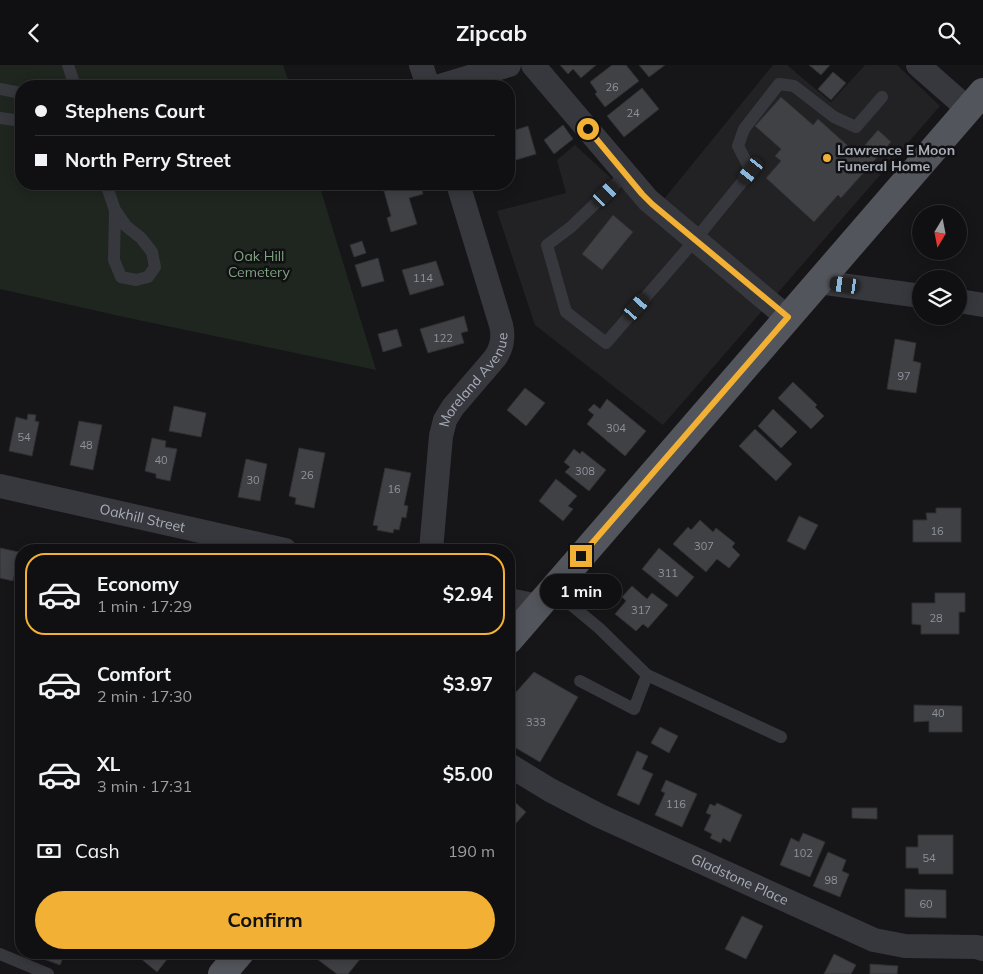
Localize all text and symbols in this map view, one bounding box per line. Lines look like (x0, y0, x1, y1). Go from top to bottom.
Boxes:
icon: back (20, 19, 48, 47)
text: Zipcab (456, 19, 527, 47)
icon: search (935, 19, 963, 47)
house number: 26 (605, 80, 619, 94)
text: Stephens Court (65, 99, 205, 123)
house number: 24 (626, 106, 640, 120)
route start (577, 118, 599, 140)
place label: Lawrence E Moon Funeral Home (837, 141, 955, 175)
text: North Perry Street (65, 148, 231, 172)
marker: Lawrence E Moon Funeral Home (821, 152, 833, 164)
car (735, 155, 766, 187)
car (589, 178, 622, 210)
north arrow (912, 205, 968, 260)
map controls (912, 205, 967, 325)
park label: Oak Hill Cemetery (228, 247, 291, 281)
button: layers (912, 270, 967, 325)
house number: 114 (413, 271, 433, 285)
car (829, 275, 860, 295)
car (621, 291, 652, 323)
house number: 122 (433, 331, 453, 345)
street label: Moreland Avenue (435, 332, 511, 429)
house number: 97 (897, 369, 911, 383)
house number: 304 (606, 421, 626, 435)
house number: 54 (17, 430, 31, 444)
house number: 48 (79, 438, 93, 452)
house number: 40 (154, 453, 168, 467)
house number: 308 (575, 464, 595, 478)
house number: 26 (300, 468, 314, 482)
house number: 30 (246, 473, 260, 487)
house number: 16 (387, 482, 401, 496)
street label: Oakhill Street (98, 500, 187, 536)
house number: 16 (930, 524, 944, 538)
house number: 307 (694, 539, 714, 553)
route end (570, 545, 592, 567)
house number: 311 (658, 566, 678, 580)
icon: car (37, 572, 82, 617)
text: Economy (97, 572, 179, 596)
callout: 1 min (540, 573, 622, 609)
text: 1 min (560, 581, 602, 601)
text: $2.94 (443, 582, 493, 606)
text: 1 min · 17:29 (97, 596, 192, 616)
house number: 317 (631, 603, 651, 617)
house number: 28 (929, 611, 943, 625)
icon: car (37, 662, 82, 707)
text: Comfort (97, 662, 171, 686)
text: $3.97 (443, 672, 493, 696)
text: 2 min · 17:30 (97, 686, 192, 706)
house number: 40 (931, 706, 945, 720)
house number: 333 (526, 715, 546, 729)
icon: car (37, 752, 82, 797)
text: XL (97, 752, 120, 776)
text: $5.00 (443, 762, 493, 786)
text: 3 min · 17:31 (97, 776, 192, 796)
house number: 116 (666, 797, 686, 811)
icon: cash (35, 837, 63, 865)
text: Cash (75, 839, 120, 863)
text: 190 m (448, 841, 495, 861)
house number: 102 (793, 846, 813, 860)
street label: Gladstone Place (688, 850, 791, 909)
house number: 54 (922, 851, 936, 865)
house number: 98 (824, 873, 838, 887)
button: Confirm (35, 891, 495, 949)
house number: 60 (919, 897, 933, 911)

